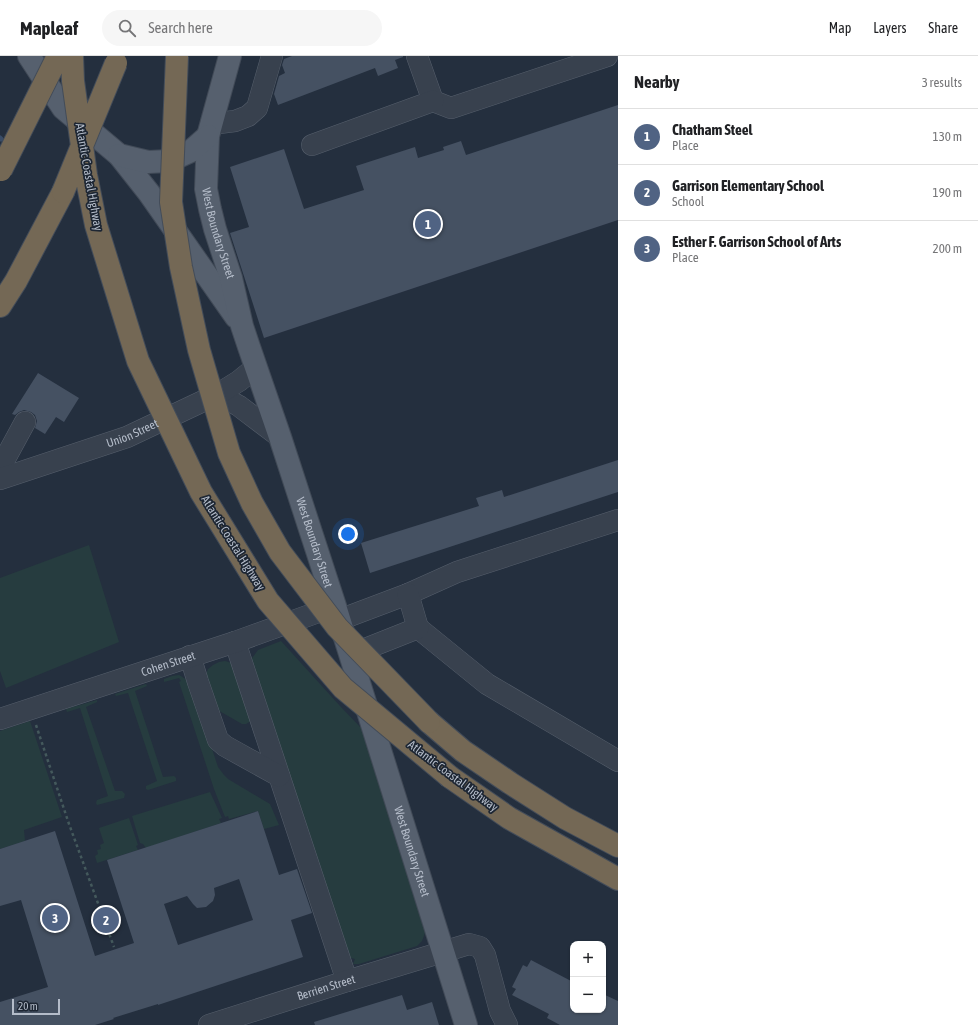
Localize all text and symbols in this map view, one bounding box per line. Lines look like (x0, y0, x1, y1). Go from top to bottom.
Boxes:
search box (102, 10, 382, 46)
text: Mapleaf (20, 17, 78, 39)
icon: search (116, 17, 138, 39)
text: Search here (148, 19, 213, 36)
text: Map (829, 20, 851, 36)
text: Layers (873, 20, 906, 36)
text: Share (928, 20, 958, 36)
text: Nearby (634, 72, 680, 92)
text: 3 results (922, 75, 962, 90)
text: Chatham Steel (672, 121, 752, 138)
street label: Atlantic Coastal Highway (73, 122, 105, 232)
text: 1 (644, 129, 650, 144)
text: 130 m (933, 129, 962, 144)
text: Place (672, 138, 699, 153)
text: Garrison Elementary School (672, 177, 824, 194)
text: 2 (644, 185, 650, 200)
text: 190 m (933, 185, 962, 200)
street label: West Boundary Street (199, 187, 238, 281)
text: School (672, 194, 704, 209)
pin: 1 (415, 209, 441, 239)
text: Esther F. Garrison School of Arts (672, 233, 841, 250)
text: 3 (644, 241, 650, 256)
text: 200 m (933, 241, 962, 256)
text: Place (672, 250, 699, 265)
street label: Union Street (105, 416, 161, 450)
street label: Atlantic Coastal Highway (198, 493, 268, 593)
street label: West Boundary Street (293, 496, 336, 590)
your location (338, 524, 358, 544)
street label: Cohen Street (139, 648, 198, 679)
street label: Atlantic Coastal Highway (405, 738, 501, 814)
street label: West Boundary Street (391, 804, 433, 899)
pin: 3 (42, 903, 68, 933)
pin: 2 (93, 905, 119, 935)
map controls (570, 941, 606, 1013)
button: + (570, 941, 606, 977)
street label: Berrien Street (295, 972, 358, 1003)
button: − (570, 977, 606, 1013)
scale bar (12, 997, 60, 1016)
text: 20 m (18, 1000, 38, 1012)

